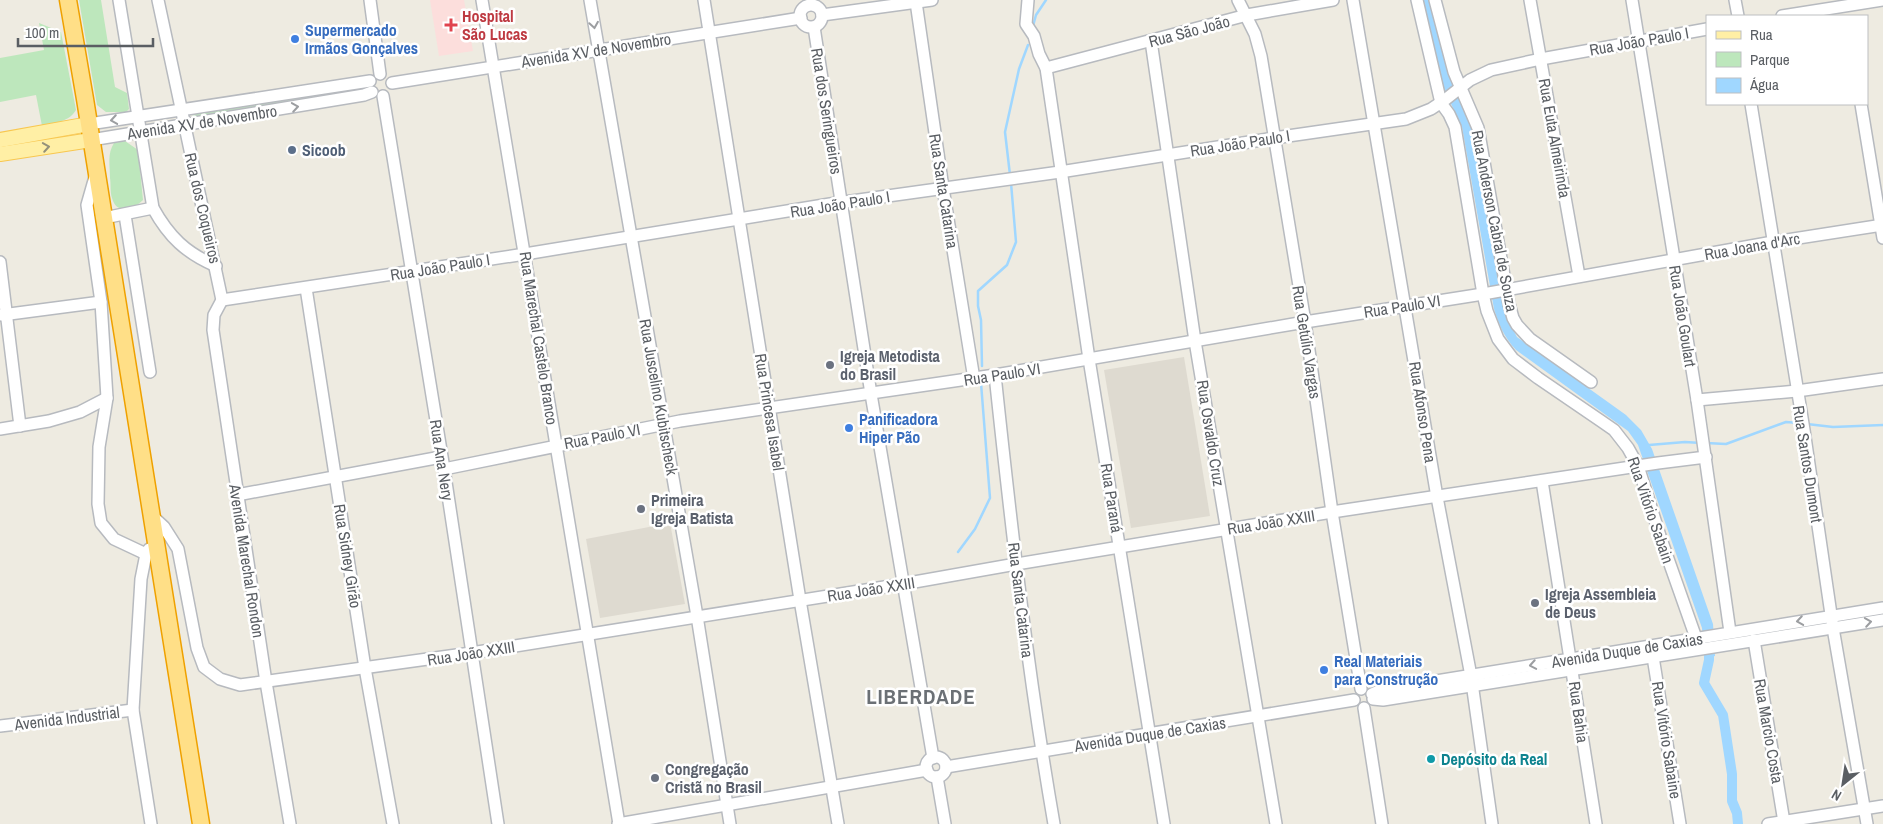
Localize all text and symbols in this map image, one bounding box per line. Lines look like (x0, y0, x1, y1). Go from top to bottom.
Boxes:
place label: Hospital São Lucas (462, 5, 528, 45)
street label: Rua São João (1146, 10, 1232, 52)
scale bar (18, 15, 152, 47)
legend (1706, 15, 1868, 105)
marker: Hospital São Lucas (444, 18, 458, 32)
place label: Supermercado Irmãos Gonçalves (305, 19, 418, 59)
one-way arrow (589, 20, 599, 29)
street label: Rua João Paulo I (1588, 21, 1690, 61)
text: 100 m (25, 22, 59, 43)
text: Rua (1750, 24, 1773, 45)
street label: Avenida XV de Novembro (518, 27, 673, 73)
marker: Supermercado Irmãos Gonçalves (289, 33, 301, 45)
street label: Rua dos Seringueiros (806, 46, 848, 176)
text: Parque (1750, 49, 1790, 70)
text: Água (1749, 74, 1779, 95)
street label: Rua Euta Almeirinda (1534, 76, 1576, 200)
street label: Avenida XV de Novembro (124, 99, 279, 145)
one-way arrow (290, 102, 299, 112)
one-way arrow (110, 115, 119, 125)
street label: Rua João Paulo I (1189, 124, 1291, 162)
street label: Rua Anderson Cabral de Souza (1467, 128, 1524, 314)
street label: Rua Santa Catarina (924, 132, 964, 251)
place label: Sicoob (302, 139, 346, 161)
one-way arrow (41, 143, 50, 153)
marker: Sicoob (286, 144, 298, 156)
street label: Rua dos Coqueiros (180, 150, 226, 266)
street label: Rua João Paulo I (789, 185, 891, 223)
street label: Rua Joana d'Arc (1703, 227, 1802, 265)
street label: Rua João Paulo I (389, 248, 491, 286)
street label: Rua Marechal Castelo Branco (514, 250, 564, 426)
street label: Rua João Goulart (1664, 263, 1702, 369)
street label: Rua Getúlio Vargas (1287, 284, 1327, 400)
street label: Rua Paulo VI (1362, 289, 1442, 323)
street label: Rua Juscelino Kubitscheck (634, 317, 684, 477)
place label: Igreja Metodista do Brasil (840, 345, 941, 385)
street label: Rua Princesa Isabel (750, 352, 790, 472)
street label: Rua Paulo VI (962, 357, 1042, 391)
marker: Igreja Metodista do Brasil (824, 359, 836, 371)
street label: Rua Afonso Pena (1404, 360, 1442, 465)
street label: Rua Osvaldo Cruz (1192, 378, 1230, 488)
street label: Rua Santos Dumont (1788, 404, 1828, 524)
place label: Panificadora Hiper Pão (859, 408, 938, 448)
street label: Rua Ana Nery (425, 418, 459, 502)
street label: Rua Paulo VI (562, 418, 642, 454)
marker: Panificadora Hiper Pão (843, 422, 855, 434)
street label: Rua Vitório Sabain (1622, 454, 1680, 566)
street label: Rua Paraná (1096, 462, 1128, 535)
street label: Avenida Marechal Rondon (224, 482, 270, 639)
place label: Primeira Igreja Batista (651, 489, 734, 529)
street label: Rua Sidney Girão (329, 502, 367, 610)
marker: Primeira Igreja Batista (635, 503, 647, 515)
street label: Rua João XXIII (1226, 504, 1316, 540)
street label: Rua Santa Catarina (1003, 541, 1039, 660)
street label: Rua João XXIII (826, 571, 916, 607)
place label: Igreja Assembleia de Deus (1545, 583, 1657, 623)
marker: Igreja Assembleia de Deus (1529, 597, 1541, 609)
one-way arrow (1796, 616, 1805, 626)
one-way arrow (1864, 618, 1872, 628)
street label: Avenida Duque de Caxias (1549, 627, 1704, 673)
street label: Rua João XXIII (426, 635, 516, 671)
place label: Real Materiais para Construção (1334, 650, 1438, 690)
one-way arrow (1528, 660, 1537, 670)
marker: Real Materiais para Construção (1318, 664, 1330, 676)
street label: Rua Marcio Costa (1749, 677, 1789, 786)
street label: Rua Bahia (1564, 680, 1594, 745)
street label: Rua Vitório Sabaine (1647, 680, 1687, 800)
district label: LIBERDADE (866, 682, 976, 711)
street label: Avenida Industrial (12, 701, 121, 735)
street label: Avenida Duque de Caxias (1072, 711, 1227, 757)
place label: Depósito da Real (1441, 748, 1547, 770)
marker: Depósito da Real (1425, 753, 1437, 765)
place label: Congregação Cristã no Brasil (665, 758, 762, 798)
north arrow (1818, 759, 1868, 809)
marker: Congregação Cristã no Brasil (649, 772, 661, 784)
text: N (1828, 785, 1845, 805)

